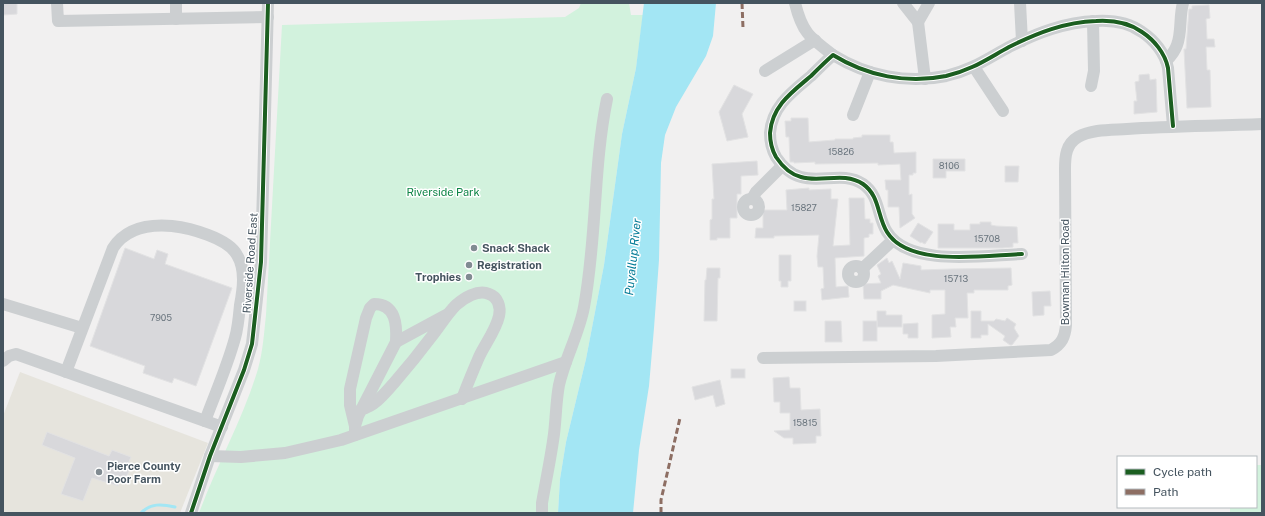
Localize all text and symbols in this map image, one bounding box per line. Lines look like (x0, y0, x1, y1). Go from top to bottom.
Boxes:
house number: 15826 (828, 146, 855, 157)
house number: 8106 (939, 160, 960, 171)
park label: Riverside Park (406, 186, 480, 198)
house number: 15827 (791, 202, 817, 213)
street label: Riverside Road East (240, 212, 260, 314)
water label: Puyallup River (622, 217, 644, 296)
street label: Bowman Hilton Road (1059, 219, 1071, 325)
house number: 15708 (974, 233, 1000, 244)
place label: Snack Shack (482, 242, 550, 254)
marker: Snack Shack (469, 243, 479, 253)
place label: Registration (477, 259, 542, 271)
marker: Registration (464, 260, 474, 270)
place label: Trophies (415, 271, 461, 283)
marker: Trophies (464, 272, 474, 282)
house number: 15713 (944, 273, 968, 284)
house number: 7905 (150, 312, 172, 323)
house number: 15815 (793, 417, 818, 428)
legend (1117, 456, 1257, 508)
place label: Pierce County Poor Farm (107, 460, 181, 485)
text: Cycle path (1153, 465, 1212, 479)
marker: Pierce County Poor Farm (94, 467, 104, 477)
text: Path (1153, 485, 1179, 499)

